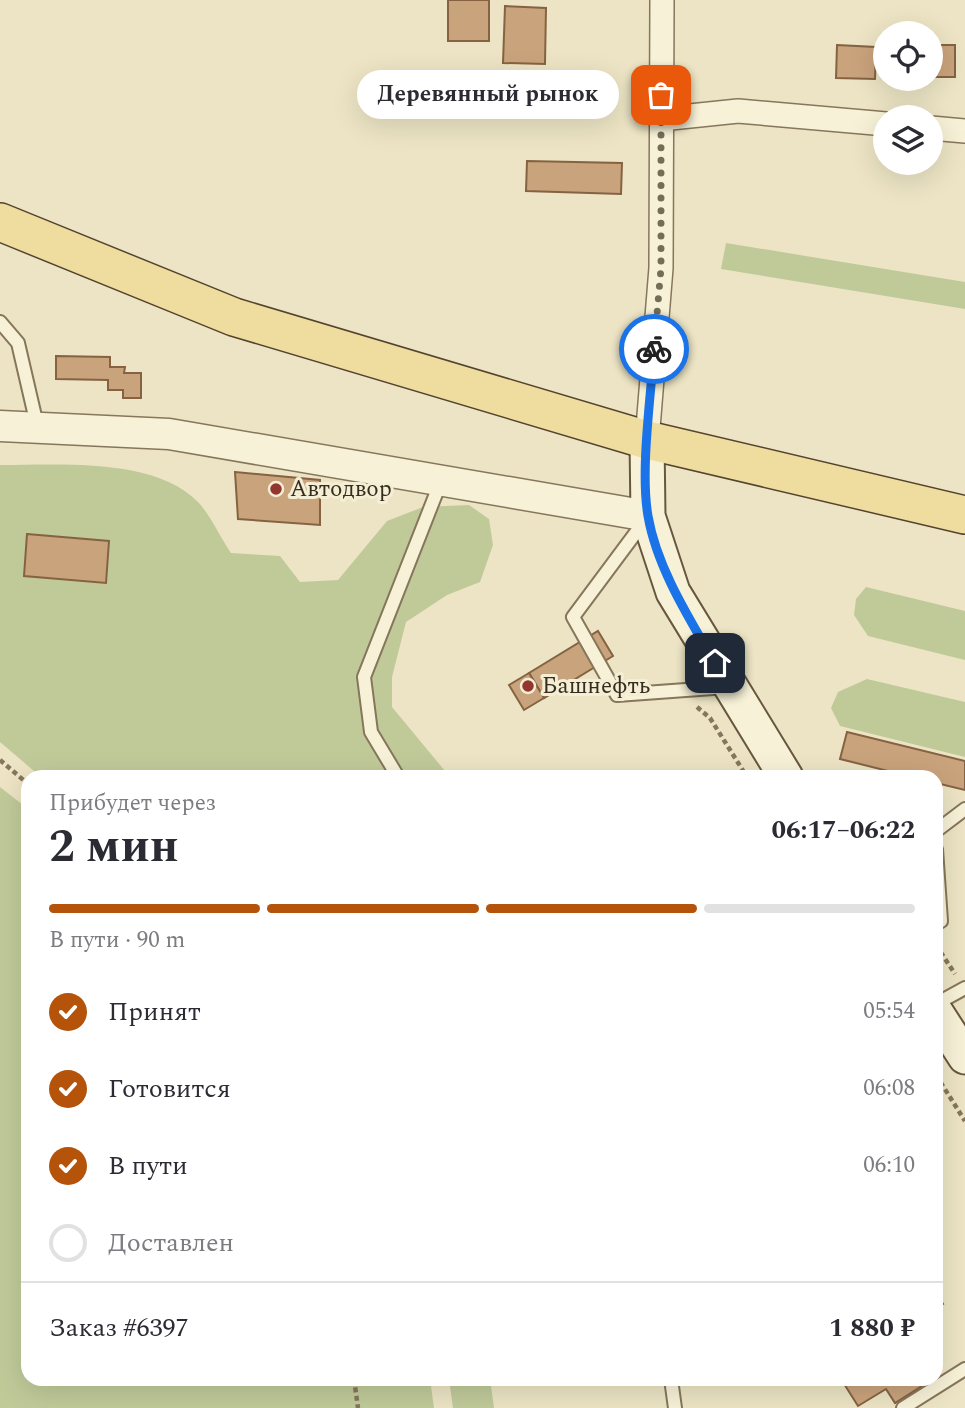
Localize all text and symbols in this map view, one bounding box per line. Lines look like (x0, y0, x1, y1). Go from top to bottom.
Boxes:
map controls (873, 21, 943, 175)
button: locate (873, 21, 943, 91)
pin (631, 65, 691, 125)
callout: Деревянный рынок (356, 70, 619, 119)
icon: bag (642, 76, 680, 114)
text: Деревянный рынок (378, 77, 598, 112)
button: layers (873, 105, 943, 175)
courier (619, 314, 689, 384)
icon: bike (635, 330, 673, 368)
place label: Автодвор (290, 472, 392, 507)
marker: Автодвор (268, 481, 284, 497)
pin (685, 633, 745, 693)
icon: home (696, 644, 734, 682)
place label: Башнефть (542, 669, 650, 704)
marker: Башнефть (520, 678, 536, 694)
text: Прибудет через (49, 786, 216, 821)
text: 06:17–06:22 (771, 810, 915, 850)
text: 2 мин (49, 812, 179, 882)
text: В пути · 90 m (49, 923, 185, 958)
text: Принят (108, 992, 201, 1032)
icon: check (49, 993, 87, 1031)
text: 05:54 (863, 994, 915, 1029)
text: Готовится (108, 1069, 231, 1109)
icon: check (49, 1070, 87, 1108)
text: 06:08 (863, 1071, 915, 1106)
text: В пути (108, 1146, 188, 1186)
icon: check (49, 1147, 87, 1185)
text: 06:10 (863, 1148, 915, 1183)
text: Доставлен (108, 1223, 234, 1263)
text: Заказ #6397 (49, 1308, 188, 1348)
text: 1 880 ₽ (829, 1308, 915, 1348)

